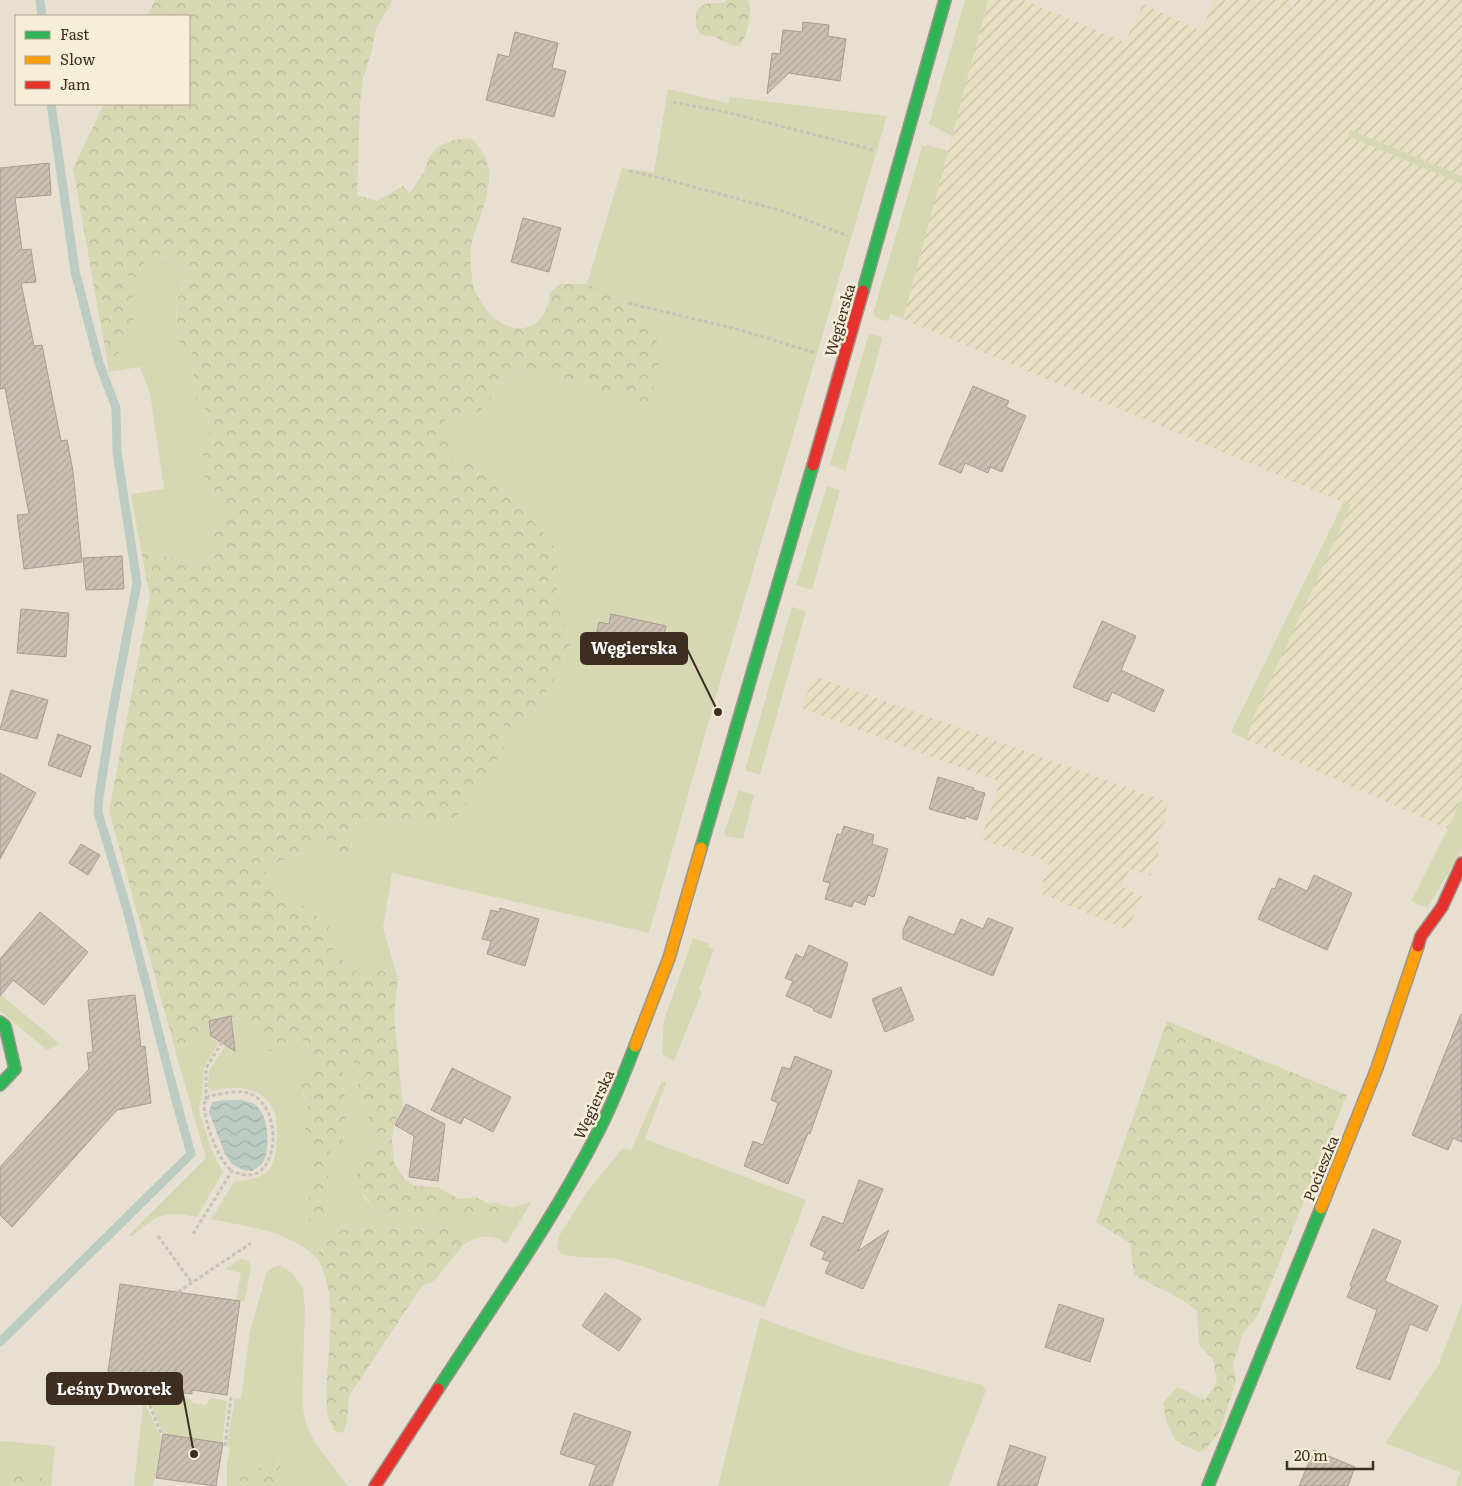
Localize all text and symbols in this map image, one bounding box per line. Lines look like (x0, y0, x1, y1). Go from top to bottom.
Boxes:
legend (15, 15, 190, 105)
text: Fast (60, 22, 89, 45)
text: Slow (60, 47, 95, 70)
text: Jam (60, 72, 91, 95)
street label: Węgierska (818, 280, 861, 359)
callout: Węgierska (581, 633, 687, 664)
text: Węgierska (591, 635, 678, 659)
street label: Węgierska (567, 1064, 620, 1143)
street label: Pocieszka (1296, 1131, 1344, 1204)
callout: Leśny Dworek (47, 1373, 182, 1404)
text: Leśny Dworek (56, 1376, 172, 1400)
scale bar (1287, 1438, 1373, 1470)
text: 20 m (1294, 1443, 1328, 1466)

